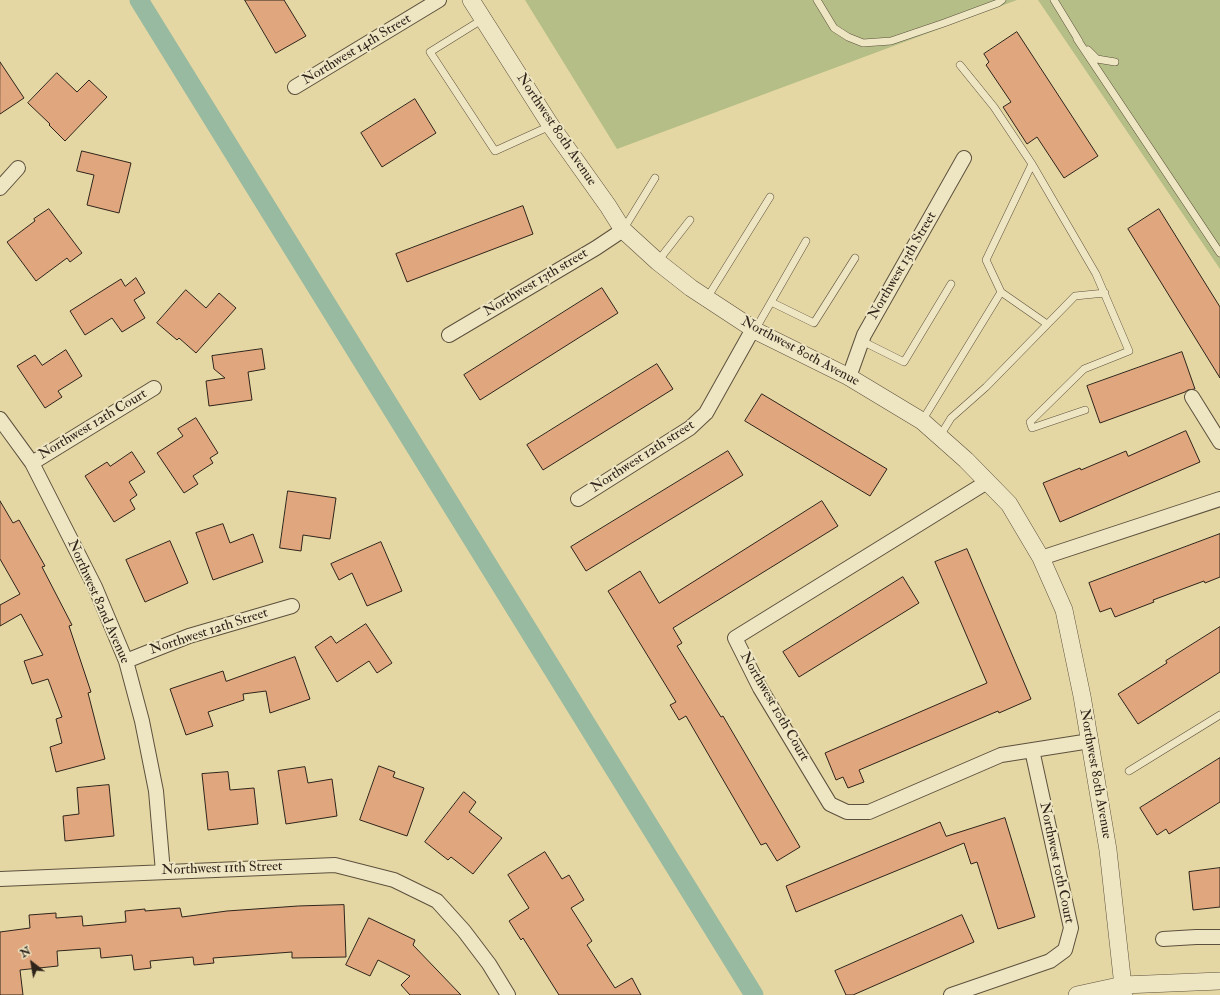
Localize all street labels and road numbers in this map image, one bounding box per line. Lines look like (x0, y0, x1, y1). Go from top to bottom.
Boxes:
street label: Northwest 14th Street (300, 11, 414, 89)
street label: Northwest 80th Avenue (512, 71, 600, 189)
street label: Northwest 13th Street (865, 209, 941, 323)
street label: Northwest 13th street (481, 245, 591, 321)
street label: Northwest 80th Avenue (738, 314, 862, 390)
street label: Northwest 12th Court (36, 386, 150, 464)
street label: Northwest 12th street (588, 417, 698, 497)
street label: Northwest 82nd Avenue (63, 537, 133, 667)
street label: Northwest 12th Street (148, 605, 270, 659)
street label: Northwest 10th Court (736, 649, 812, 765)
street label: Northwest 80th Avenue (1075, 708, 1115, 840)
street label: Northwest 10th Court (1035, 801, 1077, 925)
street label: Northwest 11th Street (161, 858, 283, 880)

